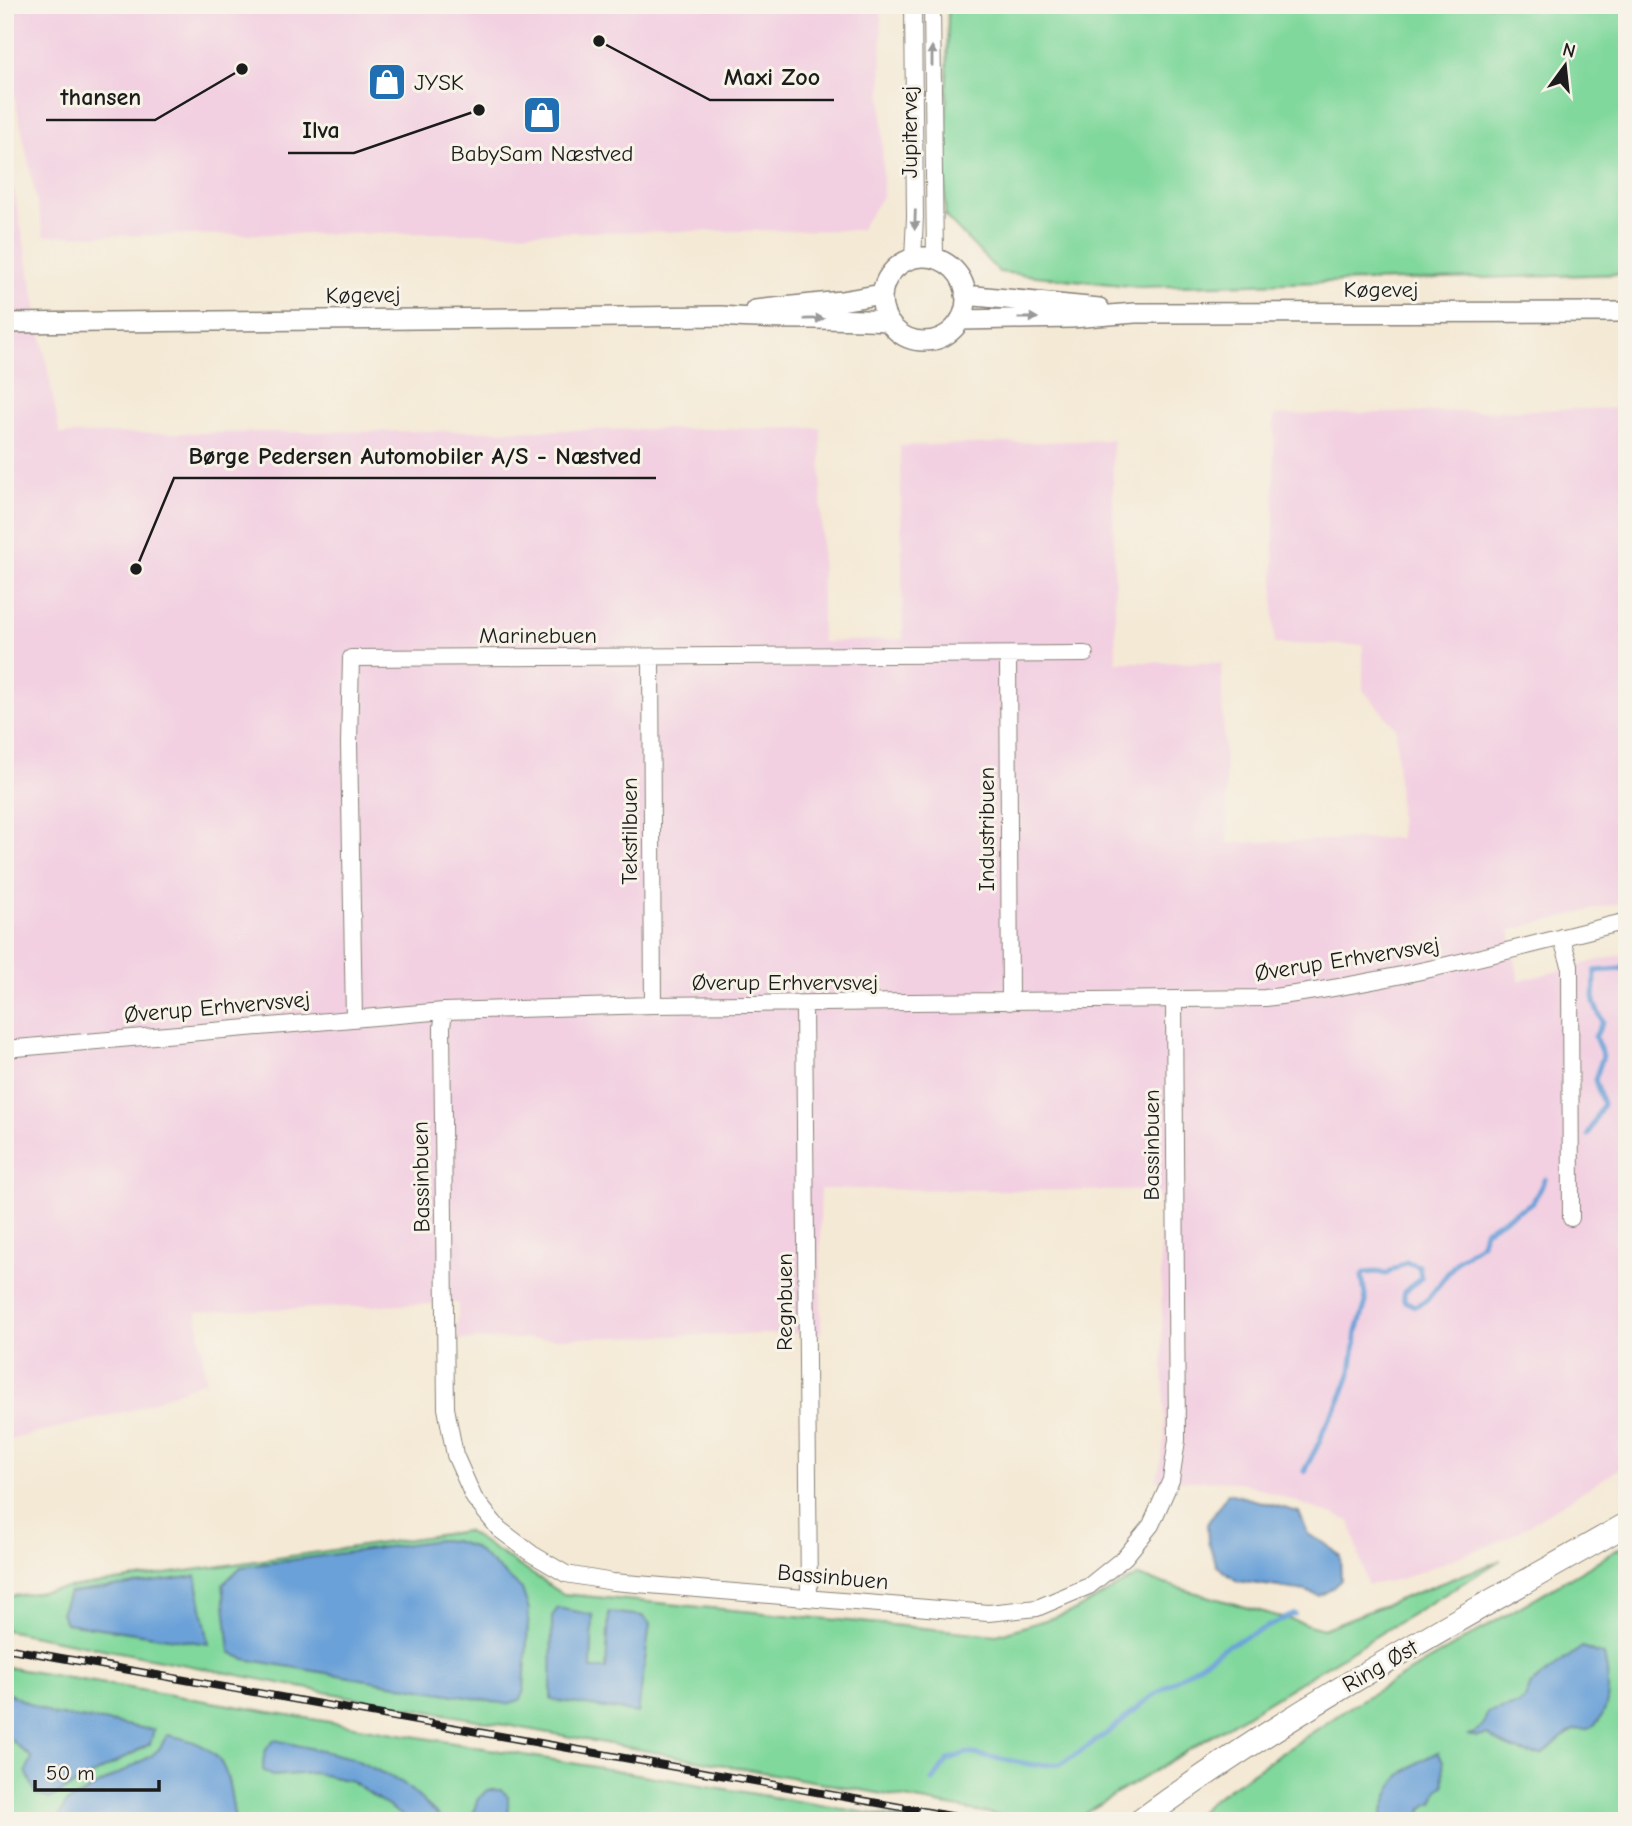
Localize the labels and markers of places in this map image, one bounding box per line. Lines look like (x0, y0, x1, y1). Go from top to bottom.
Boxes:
callout: Maxi Zoo (710, 55, 834, 100)
shop icon: JYSK (366, 61, 408, 103)
place label: JYSK (414, 69, 464, 96)
callout: thansen (46, 75, 155, 120)
shop icon: BabySam Næstved (521, 94, 563, 136)
callout: Ilva (288, 108, 354, 153)
place label: BabySam Næstved (451, 140, 633, 167)
callout: Børge Pedersen Automobiler A/S - Næstved (174, 433, 656, 478)

